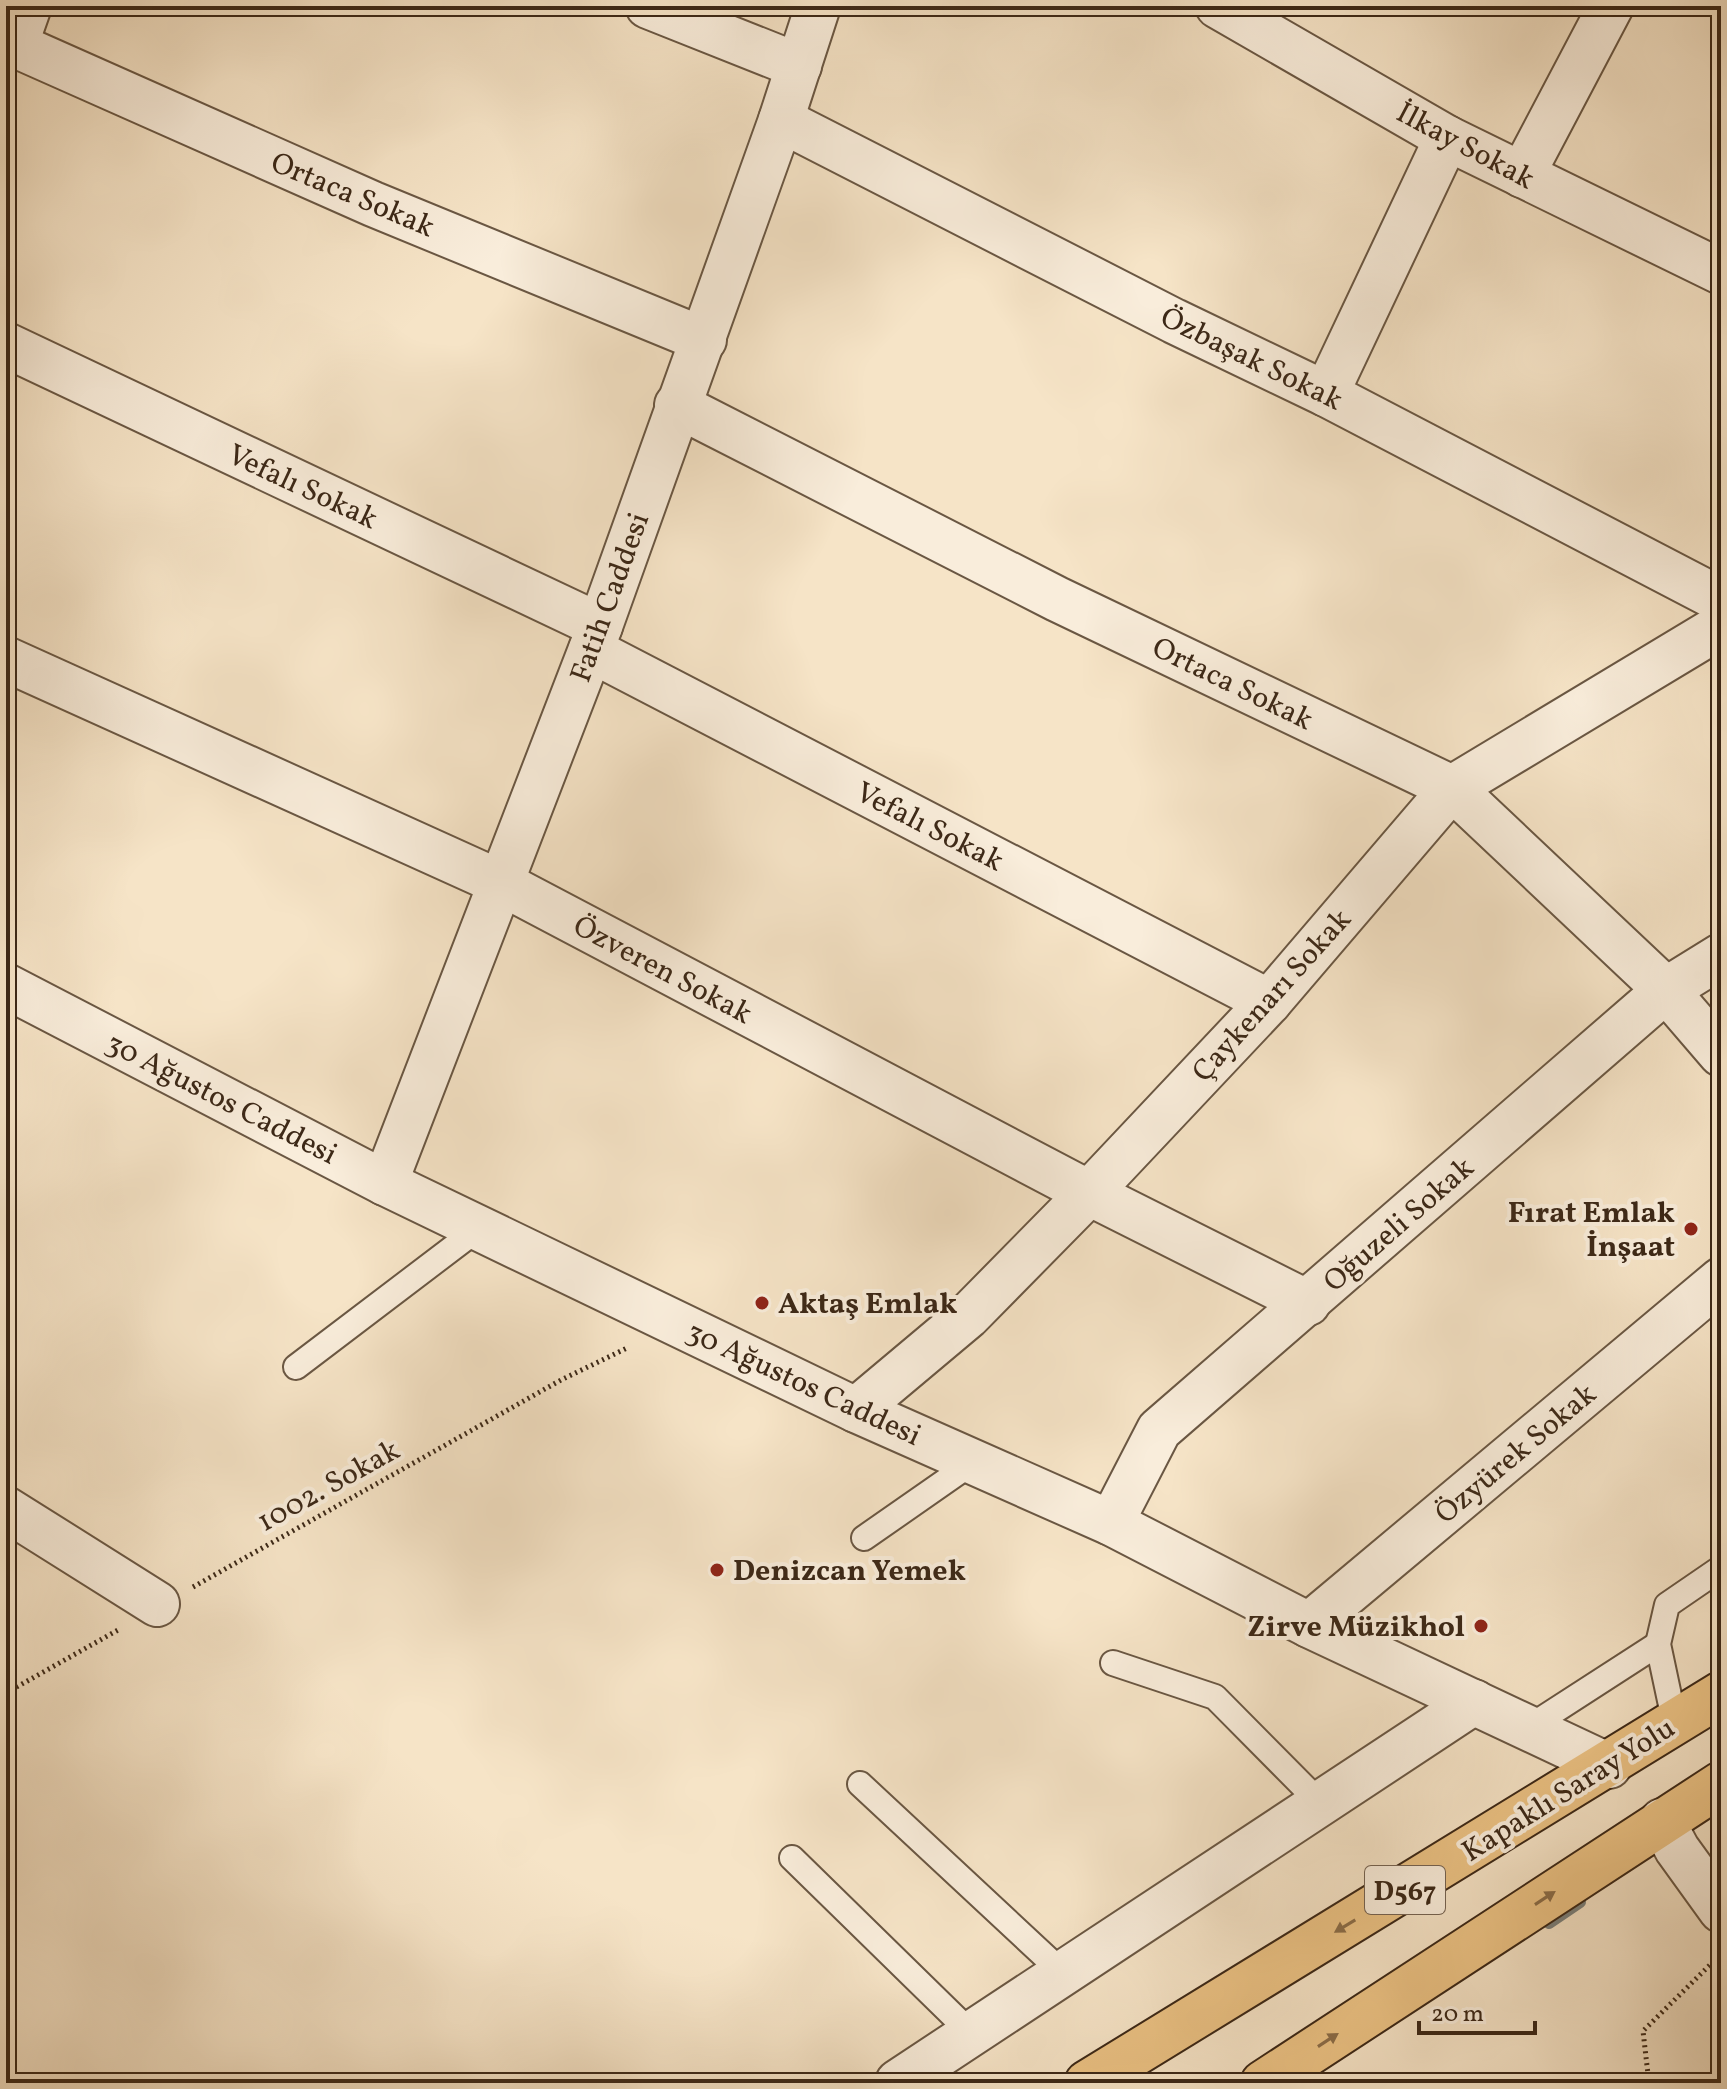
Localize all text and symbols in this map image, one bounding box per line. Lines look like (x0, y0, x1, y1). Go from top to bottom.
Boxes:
street label: İlkay Sokak (1388, 93, 1542, 201)
street label: Ortaca Sokak (264, 142, 441, 249)
street label: Özbaşak Sokak (1153, 297, 1349, 422)
street label: Vefalı Sokak (220, 435, 384, 541)
street label: Fatih Caddesi (561, 507, 661, 688)
street label: Ortaca Sokak (1145, 628, 1320, 742)
street label: Vefalı Sokak (848, 773, 1010, 883)
street label: Çaykenarı Sokak (1183, 900, 1362, 1092)
street label: Özveren Sokak (565, 906, 759, 1036)
street label: 30 Ağustos Caddesi (98, 1023, 344, 1176)
street label: Oğuzeli Sokak (1315, 1148, 1484, 1303)
place label: Fırat Emlak İnşaat (1508, 1193, 1675, 1269)
marker: Fırat Emlak İnşaat (1682, 1220, 1700, 1238)
place label: Aktaş Emlak (778, 1284, 958, 1326)
marker: Aktaş Emlak (753, 1294, 771, 1312)
street label: 30 Ağustos Caddesi (679, 1312, 927, 1458)
street label: Özyürek Sokak (1427, 1374, 1606, 1535)
street label: 1002. Sokak (250, 1430, 408, 1543)
place label: Denizcan Yemek (733, 1551, 966, 1593)
marker: Denizcan Yemek (708, 1561, 726, 1579)
place label: Zirve Müzikhol (1247, 1607, 1465, 1649)
marker: Zirve Müzikhol (1472, 1617, 1490, 1635)
street label: Kapaklı Saray Yolu (1454, 1708, 1684, 1873)
road number: D567 (1365, 1866, 1445, 1914)
one-way arrow (1535, 1891, 1556, 1906)
one-way arrow (1334, 1919, 1356, 1933)
scale bar (1419, 1985, 1535, 2035)
text: 20 m (1431, 1998, 1484, 2032)
one-way arrow (1317, 2034, 1339, 2048)

